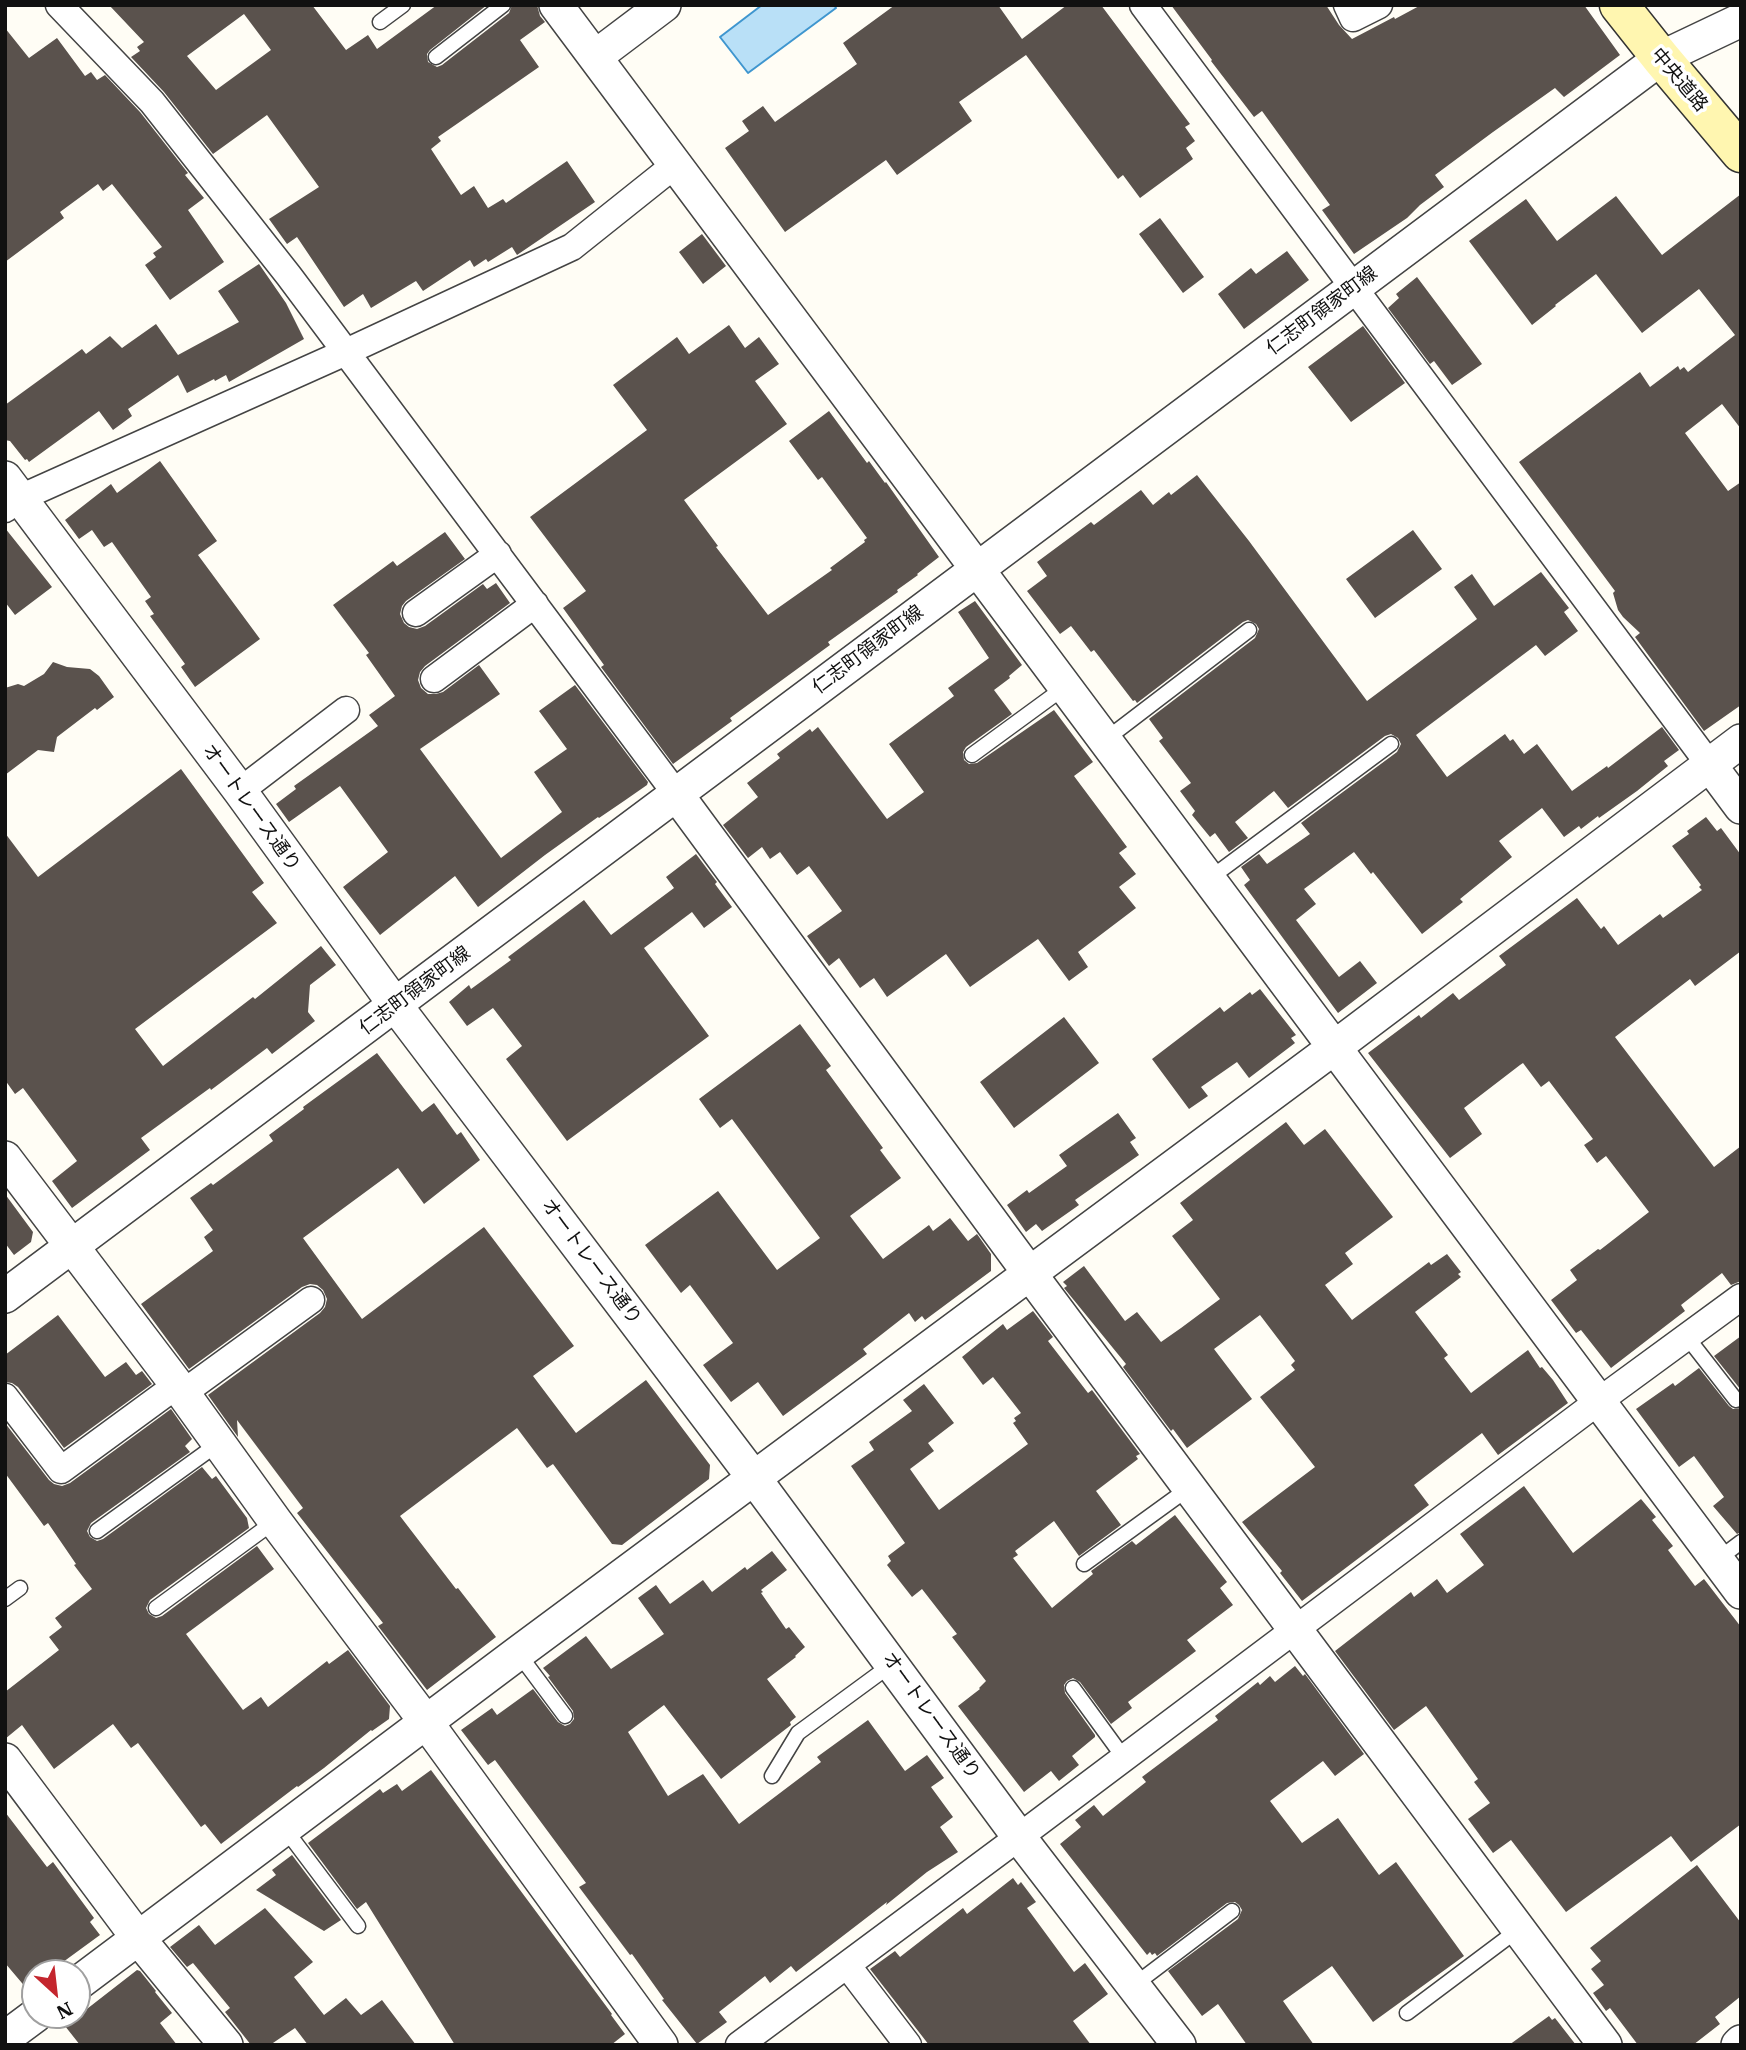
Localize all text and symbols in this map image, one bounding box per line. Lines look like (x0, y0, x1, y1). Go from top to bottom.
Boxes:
street label: 中央道路 (1646, 44, 1712, 116)
street label: 仁志町領家町線 (1262, 262, 1382, 360)
street label: 仁志町領家町線 (808, 601, 928, 699)
street label: オートレース通り (197, 740, 305, 876)
street label: 仁志町領家町線 (355, 942, 475, 1040)
street label: オートレース通り (536, 1194, 646, 1330)
street label: オートレース通り (877, 1648, 985, 1784)
north arrow (21, 1959, 91, 2029)
text: N (52, 1997, 77, 2025)

